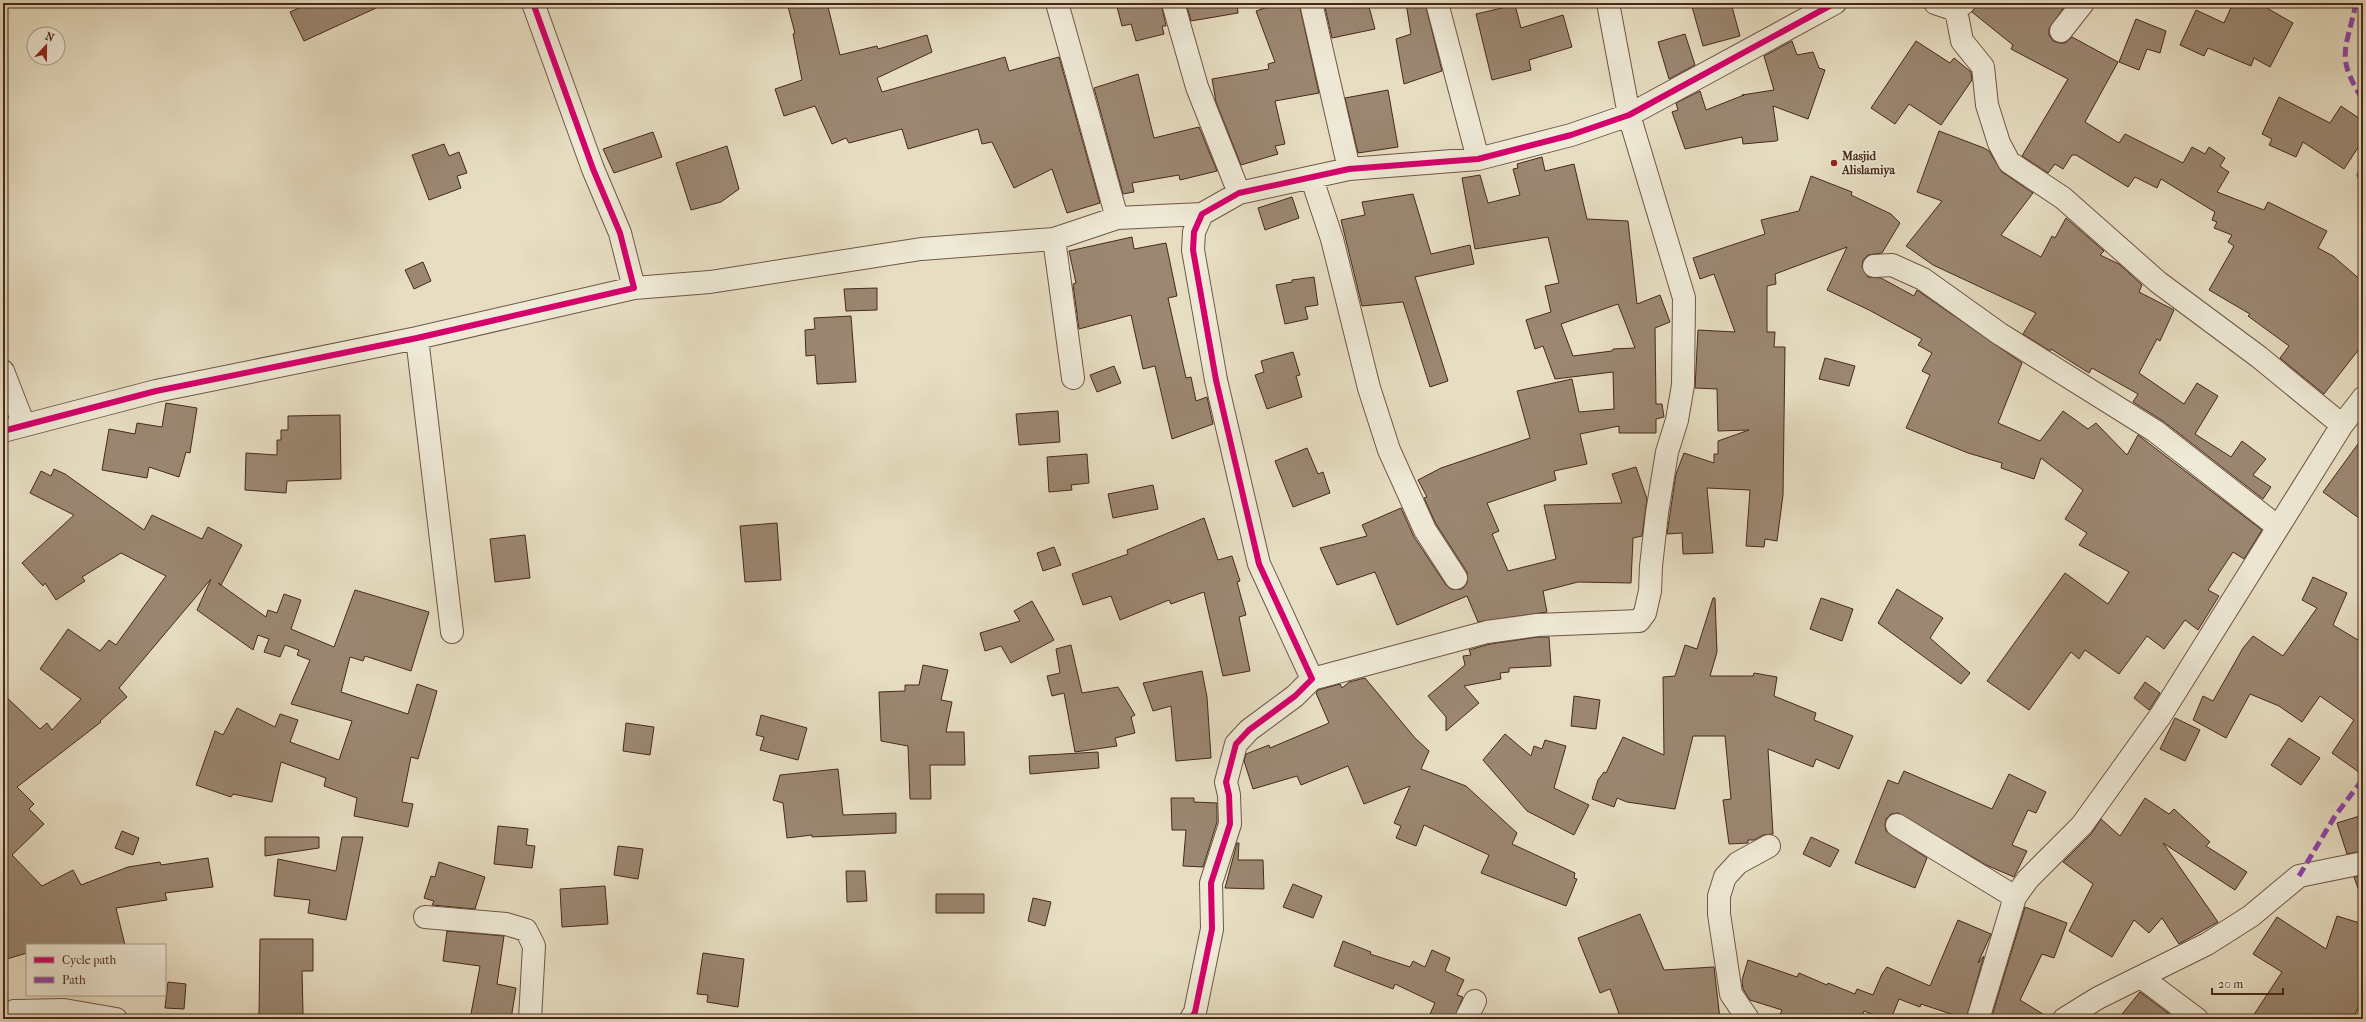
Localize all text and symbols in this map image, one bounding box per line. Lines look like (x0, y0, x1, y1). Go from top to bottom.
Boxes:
north arrow (26, 26, 66, 66)
text: N (43, 30, 56, 45)
place label: Masjid Alislamiya (1841, 149, 1895, 178)
marker: Masjid Alislamiya (1829, 158, 1839, 168)
legend (26, 944, 166, 996)
text: Cycle path (62, 953, 117, 967)
scale bar (2212, 970, 2283, 996)
text: Path (62, 973, 86, 987)
text: 20 m (2218, 977, 2243, 991)

